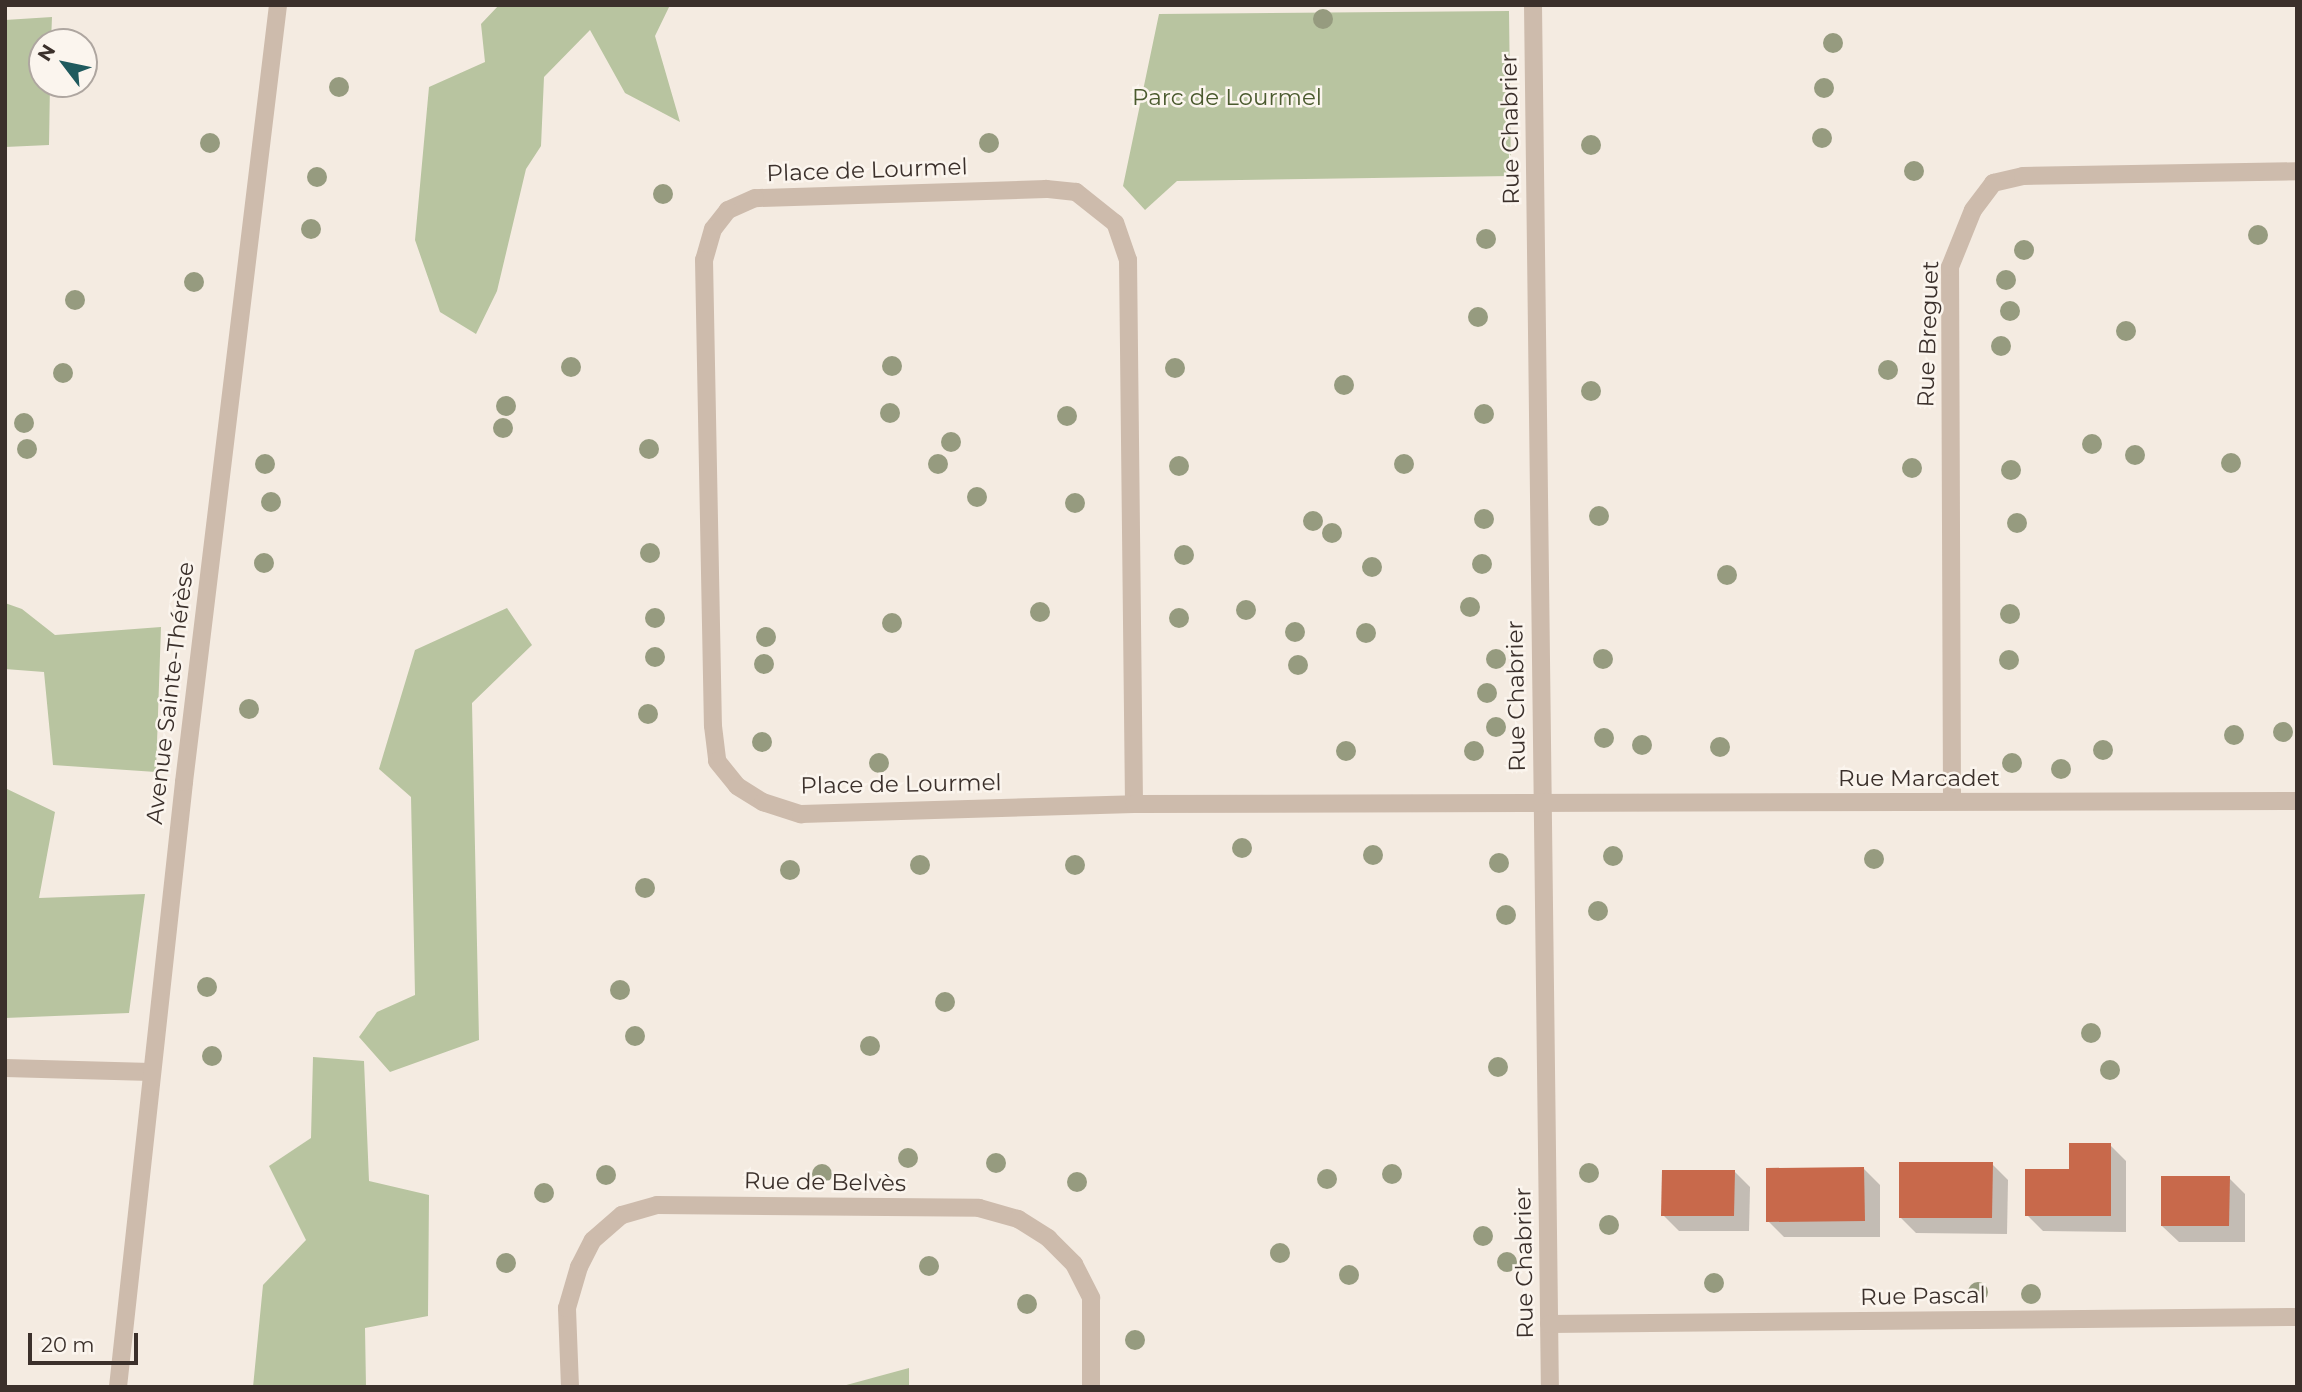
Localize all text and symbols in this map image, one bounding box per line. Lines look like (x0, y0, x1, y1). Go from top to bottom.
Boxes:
north arrow (28, 28, 98, 98)
text: N (33, 40, 60, 65)
street label: Rue Chabrier (1495, 53, 1525, 205)
park label: Parc de Lourmel (1132, 83, 1322, 111)
street label: Place de Lourmel (766, 153, 968, 187)
street label: Rue Breguet (1912, 260, 1944, 408)
street label: Avenue Sainte-Thérèse (140, 560, 200, 826)
street label: Rue Chabrier (1501, 620, 1531, 772)
street label: Rue Marcadet (1838, 764, 2000, 792)
street label: Place de Lourmel (800, 768, 1002, 800)
street label: Rue de Belvès (744, 1167, 906, 1197)
street label: Rue Chabrier (1509, 1187, 1539, 1339)
street label: Rue Pascal (1860, 1281, 1986, 1311)
scale bar (32, 1318, 142, 1362)
text: 20 m (41, 1332, 95, 1357)

